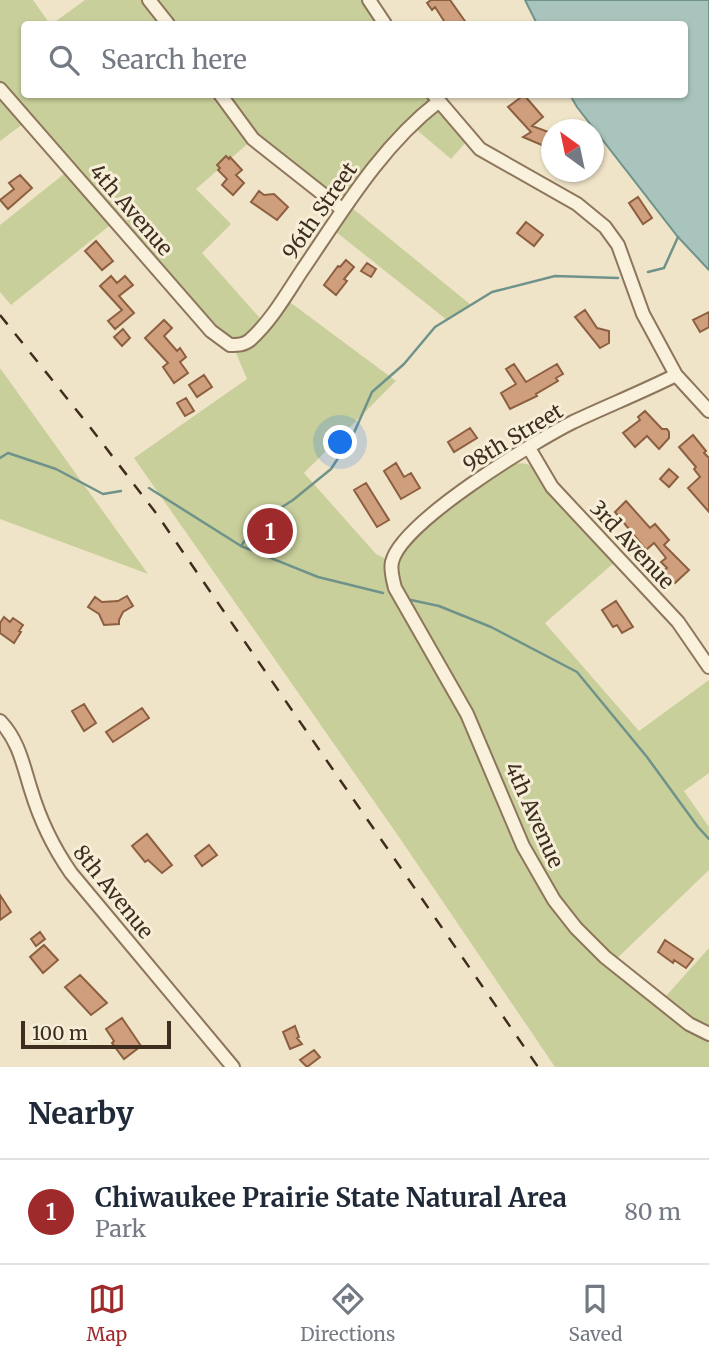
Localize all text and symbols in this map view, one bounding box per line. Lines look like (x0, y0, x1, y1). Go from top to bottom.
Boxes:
search box (21, 21, 688, 98)
icon: search (45, 41, 83, 79)
text: Search here (101, 43, 247, 76)
north arrow (541, 119, 604, 182)
street label: 96th Street (276, 157, 363, 264)
street label: 4th Avenue (84, 158, 179, 261)
street label: 98th Street (458, 397, 568, 478)
your location (323, 425, 357, 459)
street label: 3rd Avenue (584, 495, 680, 595)
pin: 1 (247, 505, 293, 557)
street label: 4th Avenue (499, 758, 570, 872)
street label: 8th Avenue (67, 839, 159, 944)
scale bar (21, 1018, 172, 1050)
text: 100 m (32, 1021, 88, 1045)
text: Nearby (28, 1094, 134, 1132)
text: Chiwaukee Prairie State Natural Area (95, 1181, 567, 1214)
text: 1 (46, 1197, 56, 1226)
text: 80 m (624, 1197, 681, 1226)
text: Park (95, 1214, 146, 1243)
tab: Map (87, 1280, 127, 1346)
tab: Directions (300, 1280, 395, 1346)
tab: Saved (569, 1280, 622, 1346)

